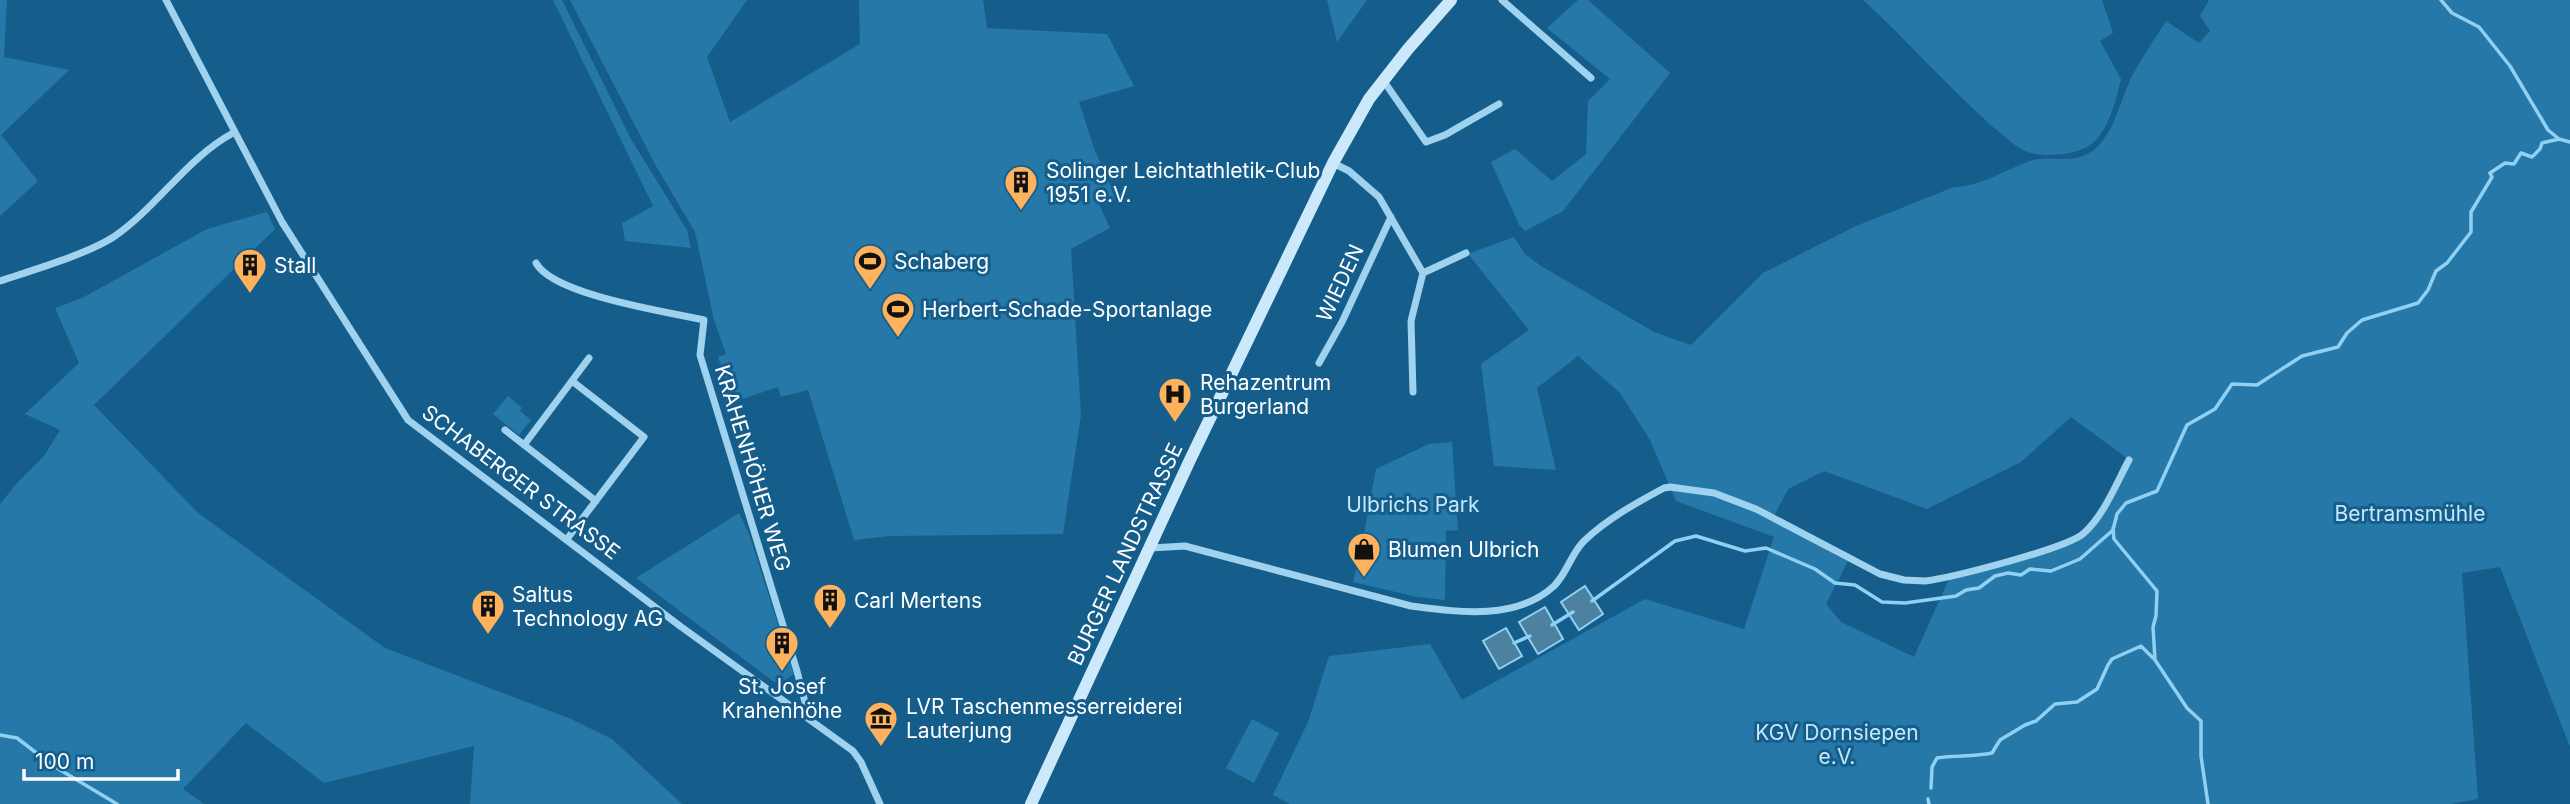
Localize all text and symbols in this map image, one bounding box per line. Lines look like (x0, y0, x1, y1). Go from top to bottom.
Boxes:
place label: Solinger Leichtathletik-Club 1951 e.V. (1046, 158, 1320, 207)
building icon: Solinger Leichtathletik-Club 1951 e.V. (1002, 163, 1040, 212)
street label: WIEDEN (1311, 240, 1369, 326)
sports icon: Schaberg (851, 242, 889, 291)
building icon: Stall (231, 246, 269, 295)
place label: Schaberg (894, 249, 989, 274)
place label: Stall (274, 253, 316, 278)
sports icon: Herbert-Schade-Sportanlage (879, 290, 917, 339)
place label: Herbert-Schade-Sportanlage (922, 297, 1212, 322)
street label: KRAHENHÖHER WEG (710, 362, 796, 574)
place label: Rehazentrum Burgerland (1200, 370, 1331, 419)
hospital icon: Rehazentrum Burgerland (1156, 375, 1194, 424)
street label: SCHABERGER STRASSE (417, 399, 625, 565)
street label: BURGER LANDSTRASSE (1062, 439, 1188, 669)
park label: Ulbrichs Park (1346, 492, 1480, 517)
park label: Bertramsmühle (2335, 501, 2485, 526)
shop icon: Blumen Ulbrich (1345, 530, 1383, 579)
place label: Blumen Ulbrich (1388, 537, 1540, 562)
building icon: Carl Mertens (811, 581, 849, 630)
place label: Saltus Technology AG (512, 582, 663, 631)
building icon: Saltus Technology AG (469, 587, 507, 636)
place label: Carl Mertens (854, 588, 982, 613)
building icon: St. Josef Krahenhöhe (763, 624, 801, 673)
place label: St. Josef Krahenhöhe (722, 674, 842, 723)
place label: LVR Taschenmesserreiderei Lauterjung (906, 694, 1182, 743)
museum icon: LVR Taschenmesserreiderei Lauterjung (862, 699, 900, 748)
park label: KGV Dornsiepen e.V. (1755, 720, 1919, 769)
scale bar (24, 738, 178, 782)
text: 100 m (35, 749, 94, 774)

